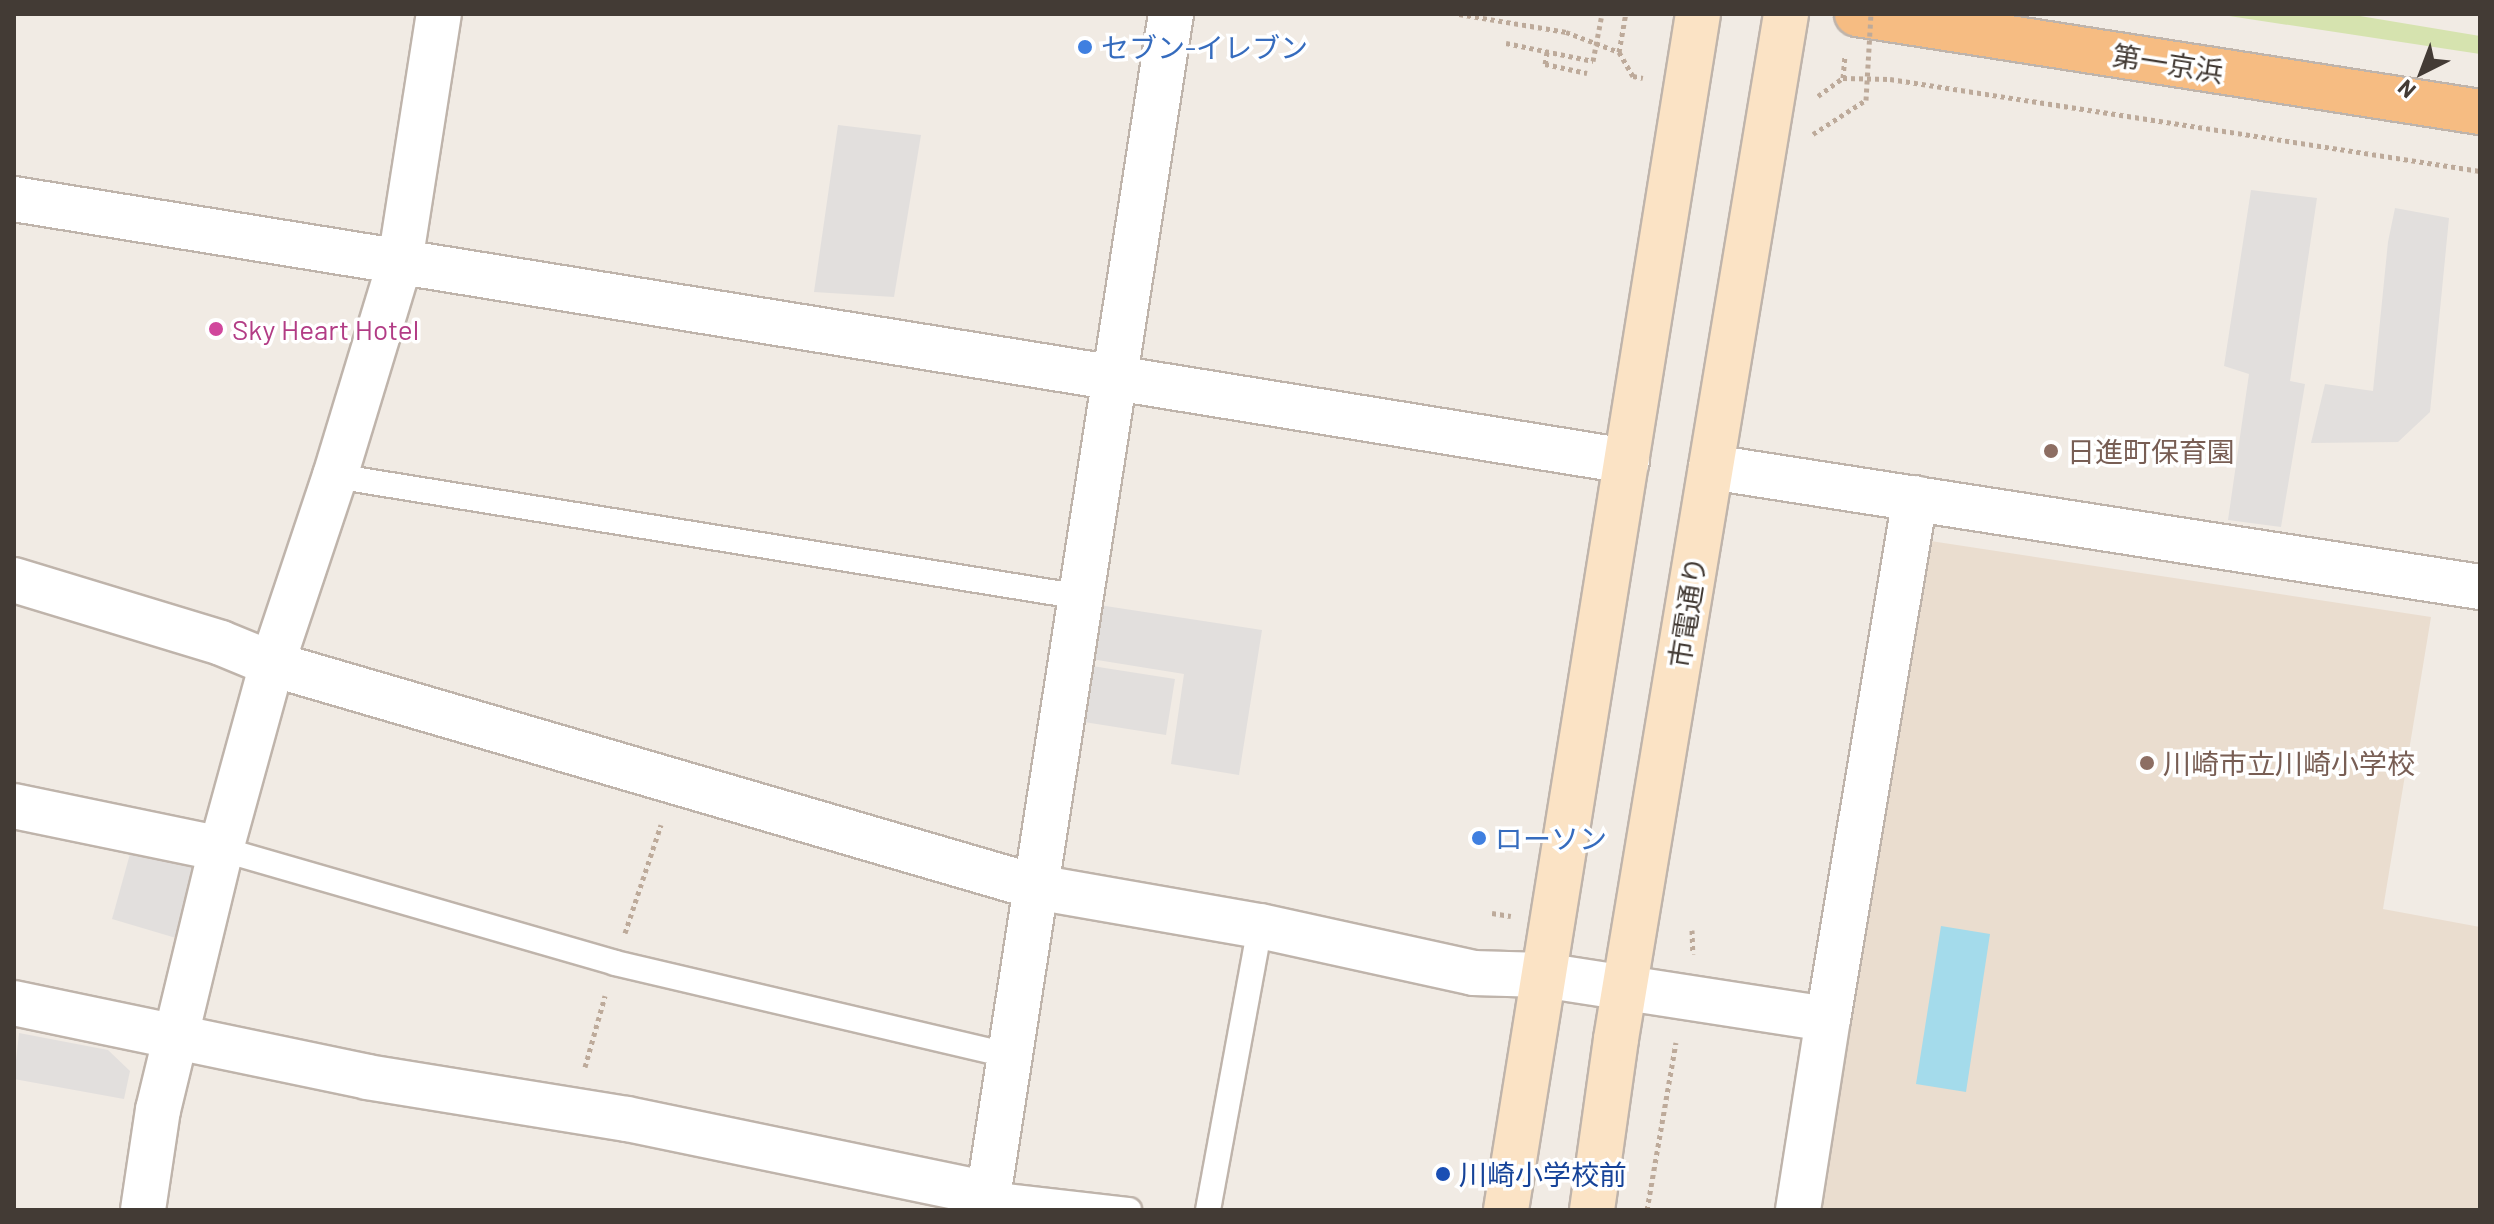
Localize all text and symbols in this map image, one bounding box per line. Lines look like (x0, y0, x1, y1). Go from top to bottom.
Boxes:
place label: セブン-イレブン (1101, 30, 1308, 64)
north arrow (2382, 32, 2462, 112)
marker: セブン-イレブン (1076, 38, 1094, 56)
street label: 第一京浜 (2110, 38, 2226, 88)
text: N (2392, 75, 2420, 104)
place label: Sky Heart Hotel (232, 312, 419, 346)
marker: Sky Heart Hotel (207, 320, 225, 338)
place label: 日進町保育園 (2067, 434, 2235, 468)
marker: 日進町保育園 (2042, 442, 2060, 460)
street label: 市電通り (1662, 554, 1712, 670)
place label: 川崎市立川崎小学校 (2163, 746, 2415, 780)
marker: 川崎市立川崎小学校 (2138, 754, 2156, 772)
place label: ローソン (1495, 821, 1607, 855)
marker: ローソン (1470, 829, 1488, 847)
place label: 川崎小学校前 (1459, 1157, 1627, 1191)
marker: 川崎小学校前 (1434, 1165, 1452, 1183)

